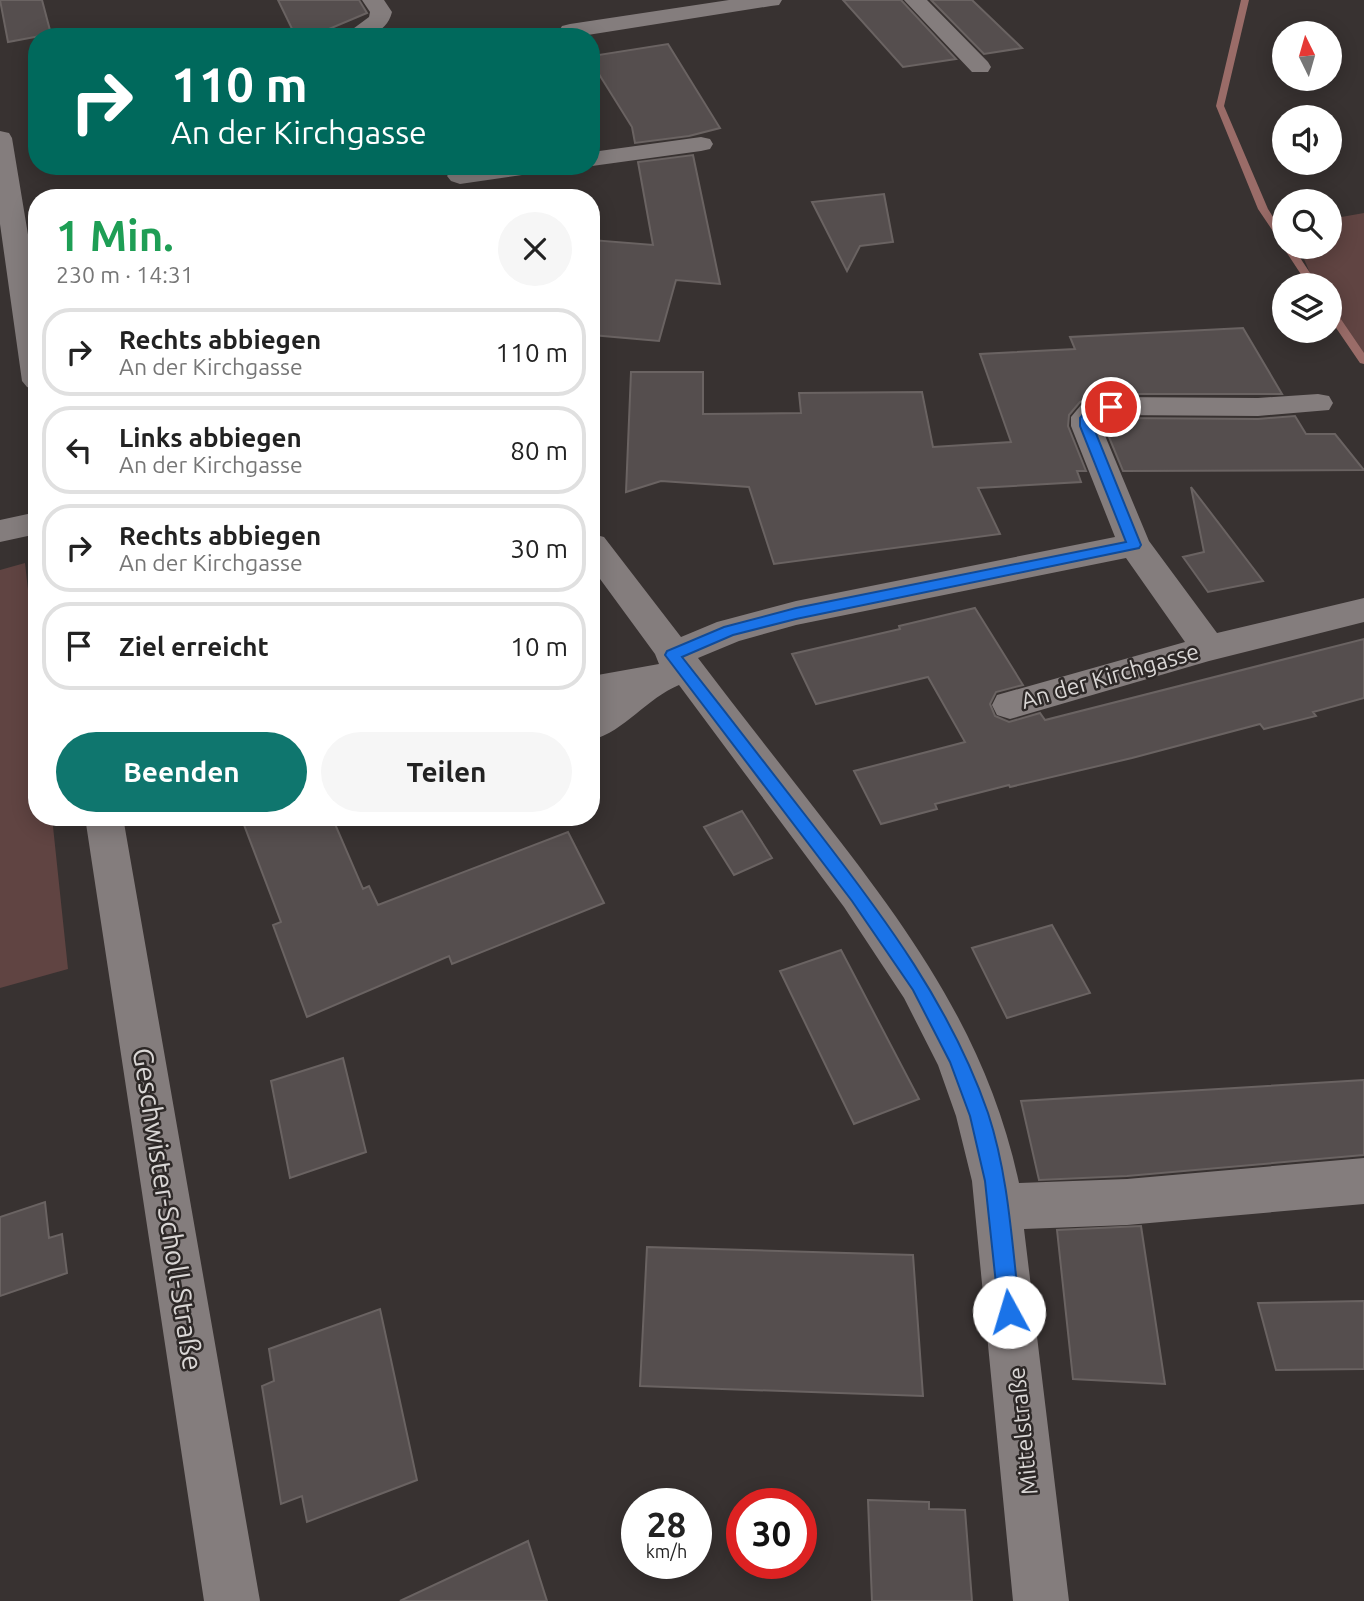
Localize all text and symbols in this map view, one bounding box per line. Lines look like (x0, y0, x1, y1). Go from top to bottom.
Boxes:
north arrow (1272, 21, 1342, 91)
map controls (1272, 21, 1342, 343)
icon: right (56, 56, 147, 147)
text: 110 m (171, 56, 308, 111)
button: sound (1272, 105, 1342, 175)
text: An der Kirchgasse (171, 114, 427, 150)
button: search (1272, 189, 1342, 259)
text: 1 Min. (56, 212, 174, 259)
button: close (498, 212, 572, 286)
text: 230 m · 14:31 (56, 262, 194, 287)
button: layers (1272, 273, 1342, 343)
text: Rechts abbiegen (119, 325, 321, 354)
icon: right (60, 333, 98, 371)
text: 110 m (496, 338, 568, 367)
text: An der Kirchgasse (119, 354, 303, 379)
pin (1081, 377, 1141, 437)
icon: arrive (1092, 388, 1130, 426)
text: Links abbiegen (119, 423, 302, 452)
icon: left (60, 431, 98, 469)
text: 80 m (510, 436, 568, 465)
text: An der Kirchgasse (119, 452, 303, 477)
text: Rechts abbiegen (119, 521, 321, 550)
icon: right (60, 529, 98, 567)
text: 30 m (510, 534, 568, 563)
text: An der Kirchgasse (119, 550, 303, 575)
icon: arrive (60, 627, 98, 665)
text: Ziel erreicht (119, 632, 269, 661)
text: 10 m (510, 632, 568, 661)
street label: An der Kirchgasse (1018, 638, 1202, 713)
button: Beenden (56, 732, 307, 812)
button: Teilen (321, 732, 572, 812)
street label: Geschwister-Scholl-Straße (128, 1045, 209, 1372)
position arrow (972, 1275, 1046, 1349)
street label: Mittelstraße (1003, 1366, 1042, 1496)
speed limit sign: 30 (726, 1488, 817, 1579)
text: 28 (647, 1504, 686, 1544)
text: km/h (646, 1541, 687, 1561)

